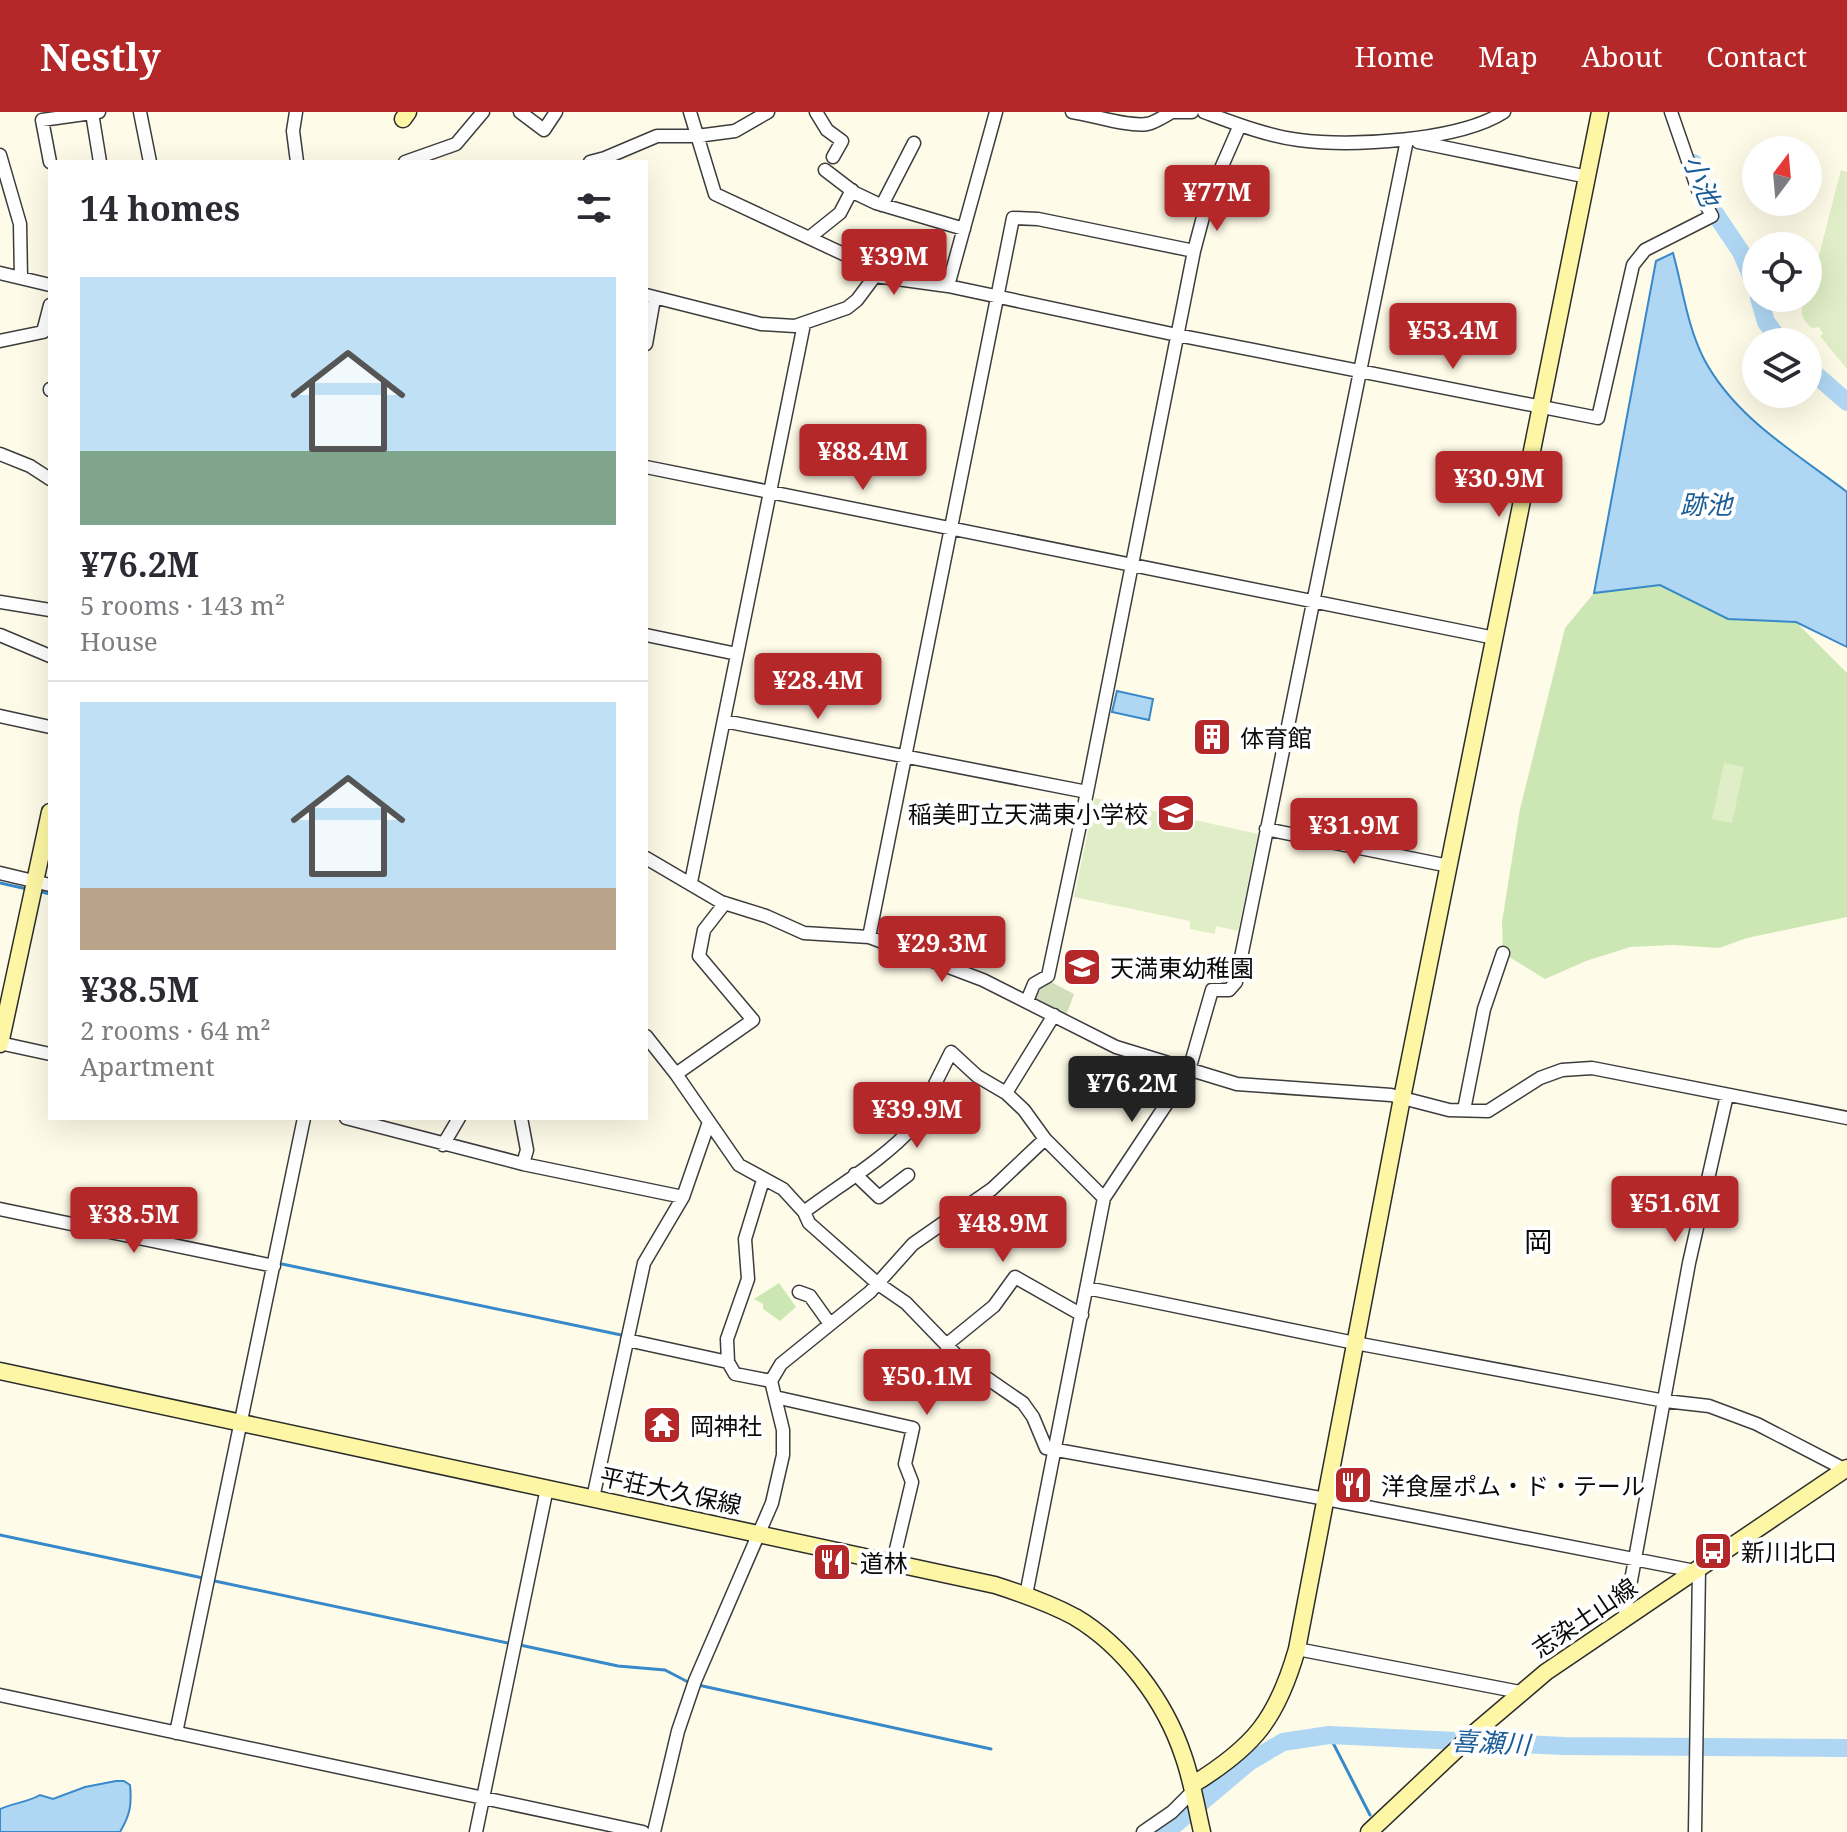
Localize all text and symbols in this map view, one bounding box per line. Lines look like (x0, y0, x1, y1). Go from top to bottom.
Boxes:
text: Nestly (40, 30, 161, 82)
text: Home (1355, 37, 1434, 75)
text: Map (1478, 37, 1538, 75)
text: About (1582, 37, 1662, 75)
text: Contact (1706, 37, 1807, 75)
north arrow (1742, 136, 1822, 216)
map controls (1742, 136, 1822, 408)
water label: 小池 (1676, 149, 1730, 214)
pin: ¥77M (1170, 165, 1264, 233)
text: ¥77M (1183, 173, 1251, 209)
text: 14 homes (80, 185, 240, 231)
icon: filters (572, 186, 616, 230)
pin: ¥39M (847, 229, 941, 297)
button: locate (1742, 232, 1822, 312)
text: ¥39M (860, 237, 928, 273)
pin: ¥53.4M (1388, 303, 1518, 371)
text: ¥53.4M (1407, 311, 1499, 347)
button: layers (1742, 328, 1822, 408)
icon: home (276, 329, 420, 473)
pin: ¥88.4M (798, 424, 928, 492)
text: ¥88.4M (817, 432, 909, 468)
pin: ¥30.9M (1434, 451, 1564, 519)
text: ¥30.9M (1453, 459, 1545, 495)
water label: 跡池 (1680, 486, 1735, 522)
text: ¥76.2M (80, 541, 199, 587)
text: 5 rooms · 143 m² (80, 587, 285, 623)
text: House (80, 623, 158, 659)
pin: ¥28.4M (753, 653, 883, 721)
text: ¥28.4M (772, 661, 864, 697)
building icon: 体育館 (1191, 716, 1233, 758)
place label: 体育館 (1240, 721, 1312, 754)
icon: home (276, 754, 420, 898)
school or university icon: 稲美町立天満東小学校 (1155, 792, 1197, 834)
place label: 稲美町立天満東小学校 (908, 797, 1148, 830)
pin: ¥31.9M (1289, 798, 1419, 866)
text: ¥31.9M (1308, 806, 1400, 842)
pin: ¥29.3M (877, 916, 1007, 984)
text: ¥29.3M (896, 924, 988, 960)
school or university icon: 天満東幼稚園 (1061, 946, 1103, 988)
place label: 天満東幼稚園 (1110, 951, 1254, 984)
text: ¥38.5M (80, 966, 199, 1012)
text: 2 rooms · 64 m² (80, 1012, 271, 1048)
text: Apartment (80, 1048, 215, 1084)
pin: ¥76.2M (1067, 1056, 1197, 1124)
text: ¥76.2M (1086, 1064, 1178, 1100)
pin: ¥39.9M (852, 1082, 982, 1150)
text: ¥39.9M (871, 1090, 963, 1126)
pin: ¥51.6M (1610, 1176, 1740, 1244)
text: ¥51.6M (1629, 1184, 1721, 1220)
pin: ¥38.5M (69, 1187, 199, 1255)
text: ¥38.5M (88, 1195, 180, 1231)
pin: ¥48.9M (938, 1196, 1068, 1264)
text: ¥48.9M (957, 1204, 1049, 1240)
district label: 岡 (1524, 1222, 1552, 1260)
pin: ¥50.1M (862, 1349, 992, 1417)
text: ¥50.1M (881, 1357, 973, 1393)
temple icon: 岡神社 (641, 1404, 683, 1446)
place label: 岡神社 (690, 1409, 762, 1442)
street label: 平荘大久保線 (597, 1459, 745, 1521)
restaurant icon: 洋食屋ポム・ド・テール (1332, 1464, 1374, 1506)
place label: 洋食屋ポム・ド・テール (1381, 1469, 1645, 1502)
bus stop icon: 新川北口 (1692, 1530, 1734, 1572)
place label: 新川北口 (1741, 1535, 1837, 1568)
restaurant icon: 道林 (811, 1541, 853, 1583)
place label: 道林 (860, 1546, 908, 1579)
street label: 志染土山線 (1525, 1570, 1643, 1664)
water label: 喜瀬川 (1451, 1722, 1534, 1762)

